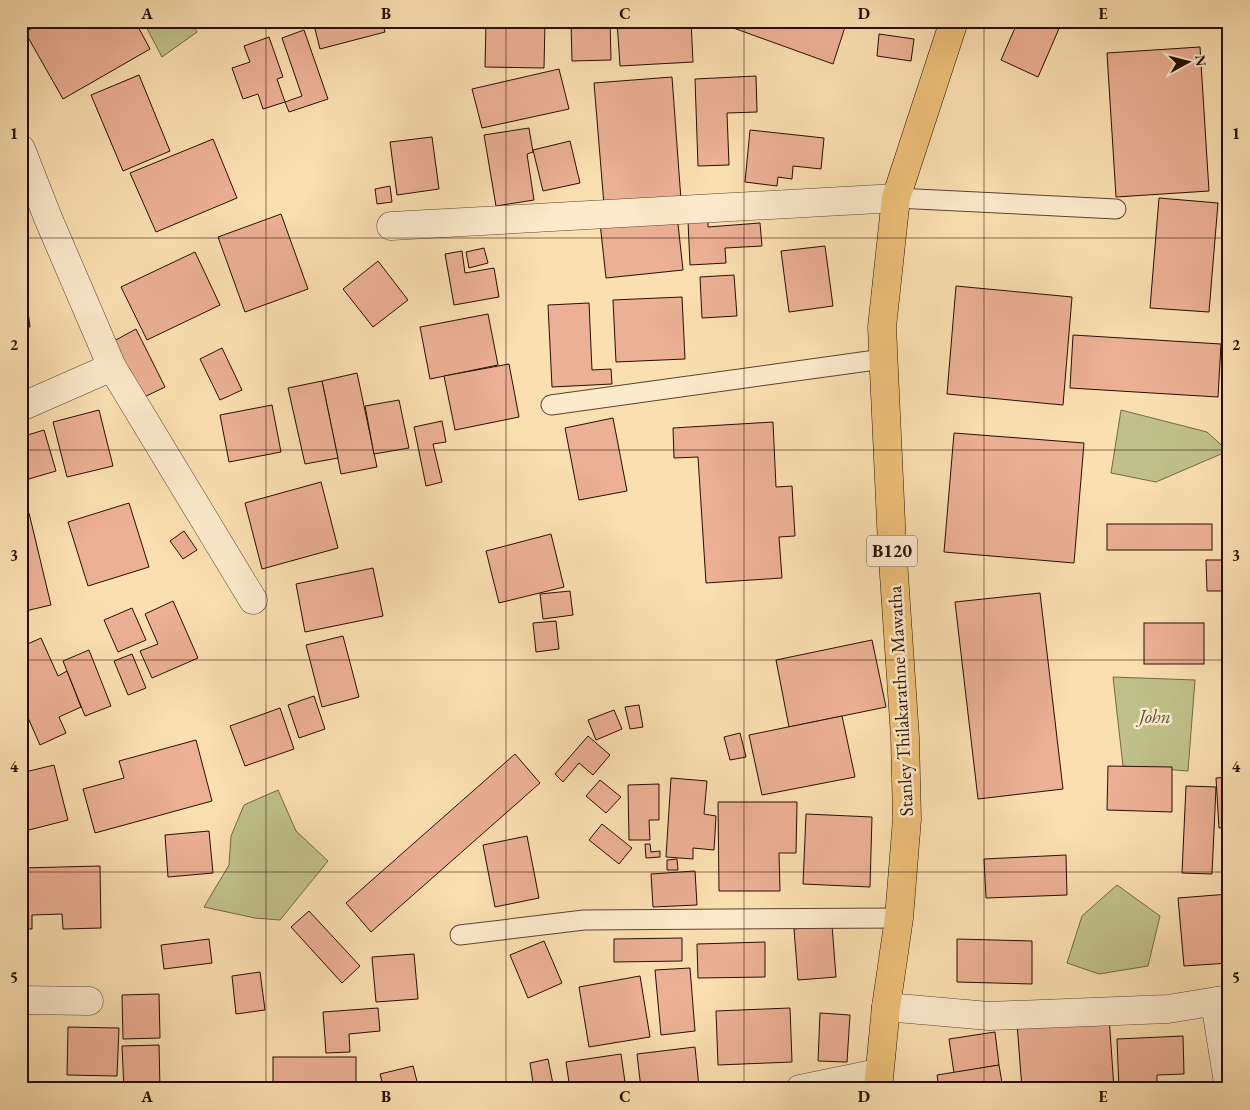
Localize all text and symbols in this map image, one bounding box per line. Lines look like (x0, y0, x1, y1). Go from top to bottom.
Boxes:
text: A (140, 3, 153, 24)
text: B (381, 3, 391, 24)
text: C (619, 3, 631, 24)
text: D (858, 3, 870, 24)
text: E (1098, 3, 1108, 24)
north arrow (1162, 38, 1212, 88)
text: N (1191, 54, 1211, 68)
text: 1 (10, 123, 18, 144)
text: 1 (1232, 123, 1240, 144)
text: 2 (10, 334, 19, 355)
text: 2 (1232, 334, 1241, 355)
road number: B120 (867, 536, 917, 566)
text: 3 (10, 545, 18, 566)
text: 3 (1232, 545, 1240, 566)
street label: Stanley Thilakarathne Mawatha (882, 585, 919, 817)
park label: John (1135, 704, 1171, 729)
text: 4 (10, 756, 19, 777)
text: 4 (1232, 756, 1241, 777)
text: 5 (10, 967, 18, 988)
text: 5 (1232, 967, 1240, 988)
text: A (140, 1086, 153, 1107)
text: B (381, 1086, 391, 1107)
text: C (619, 1086, 631, 1107)
text: D (858, 1086, 870, 1107)
text: E (1098, 1086, 1108, 1107)

